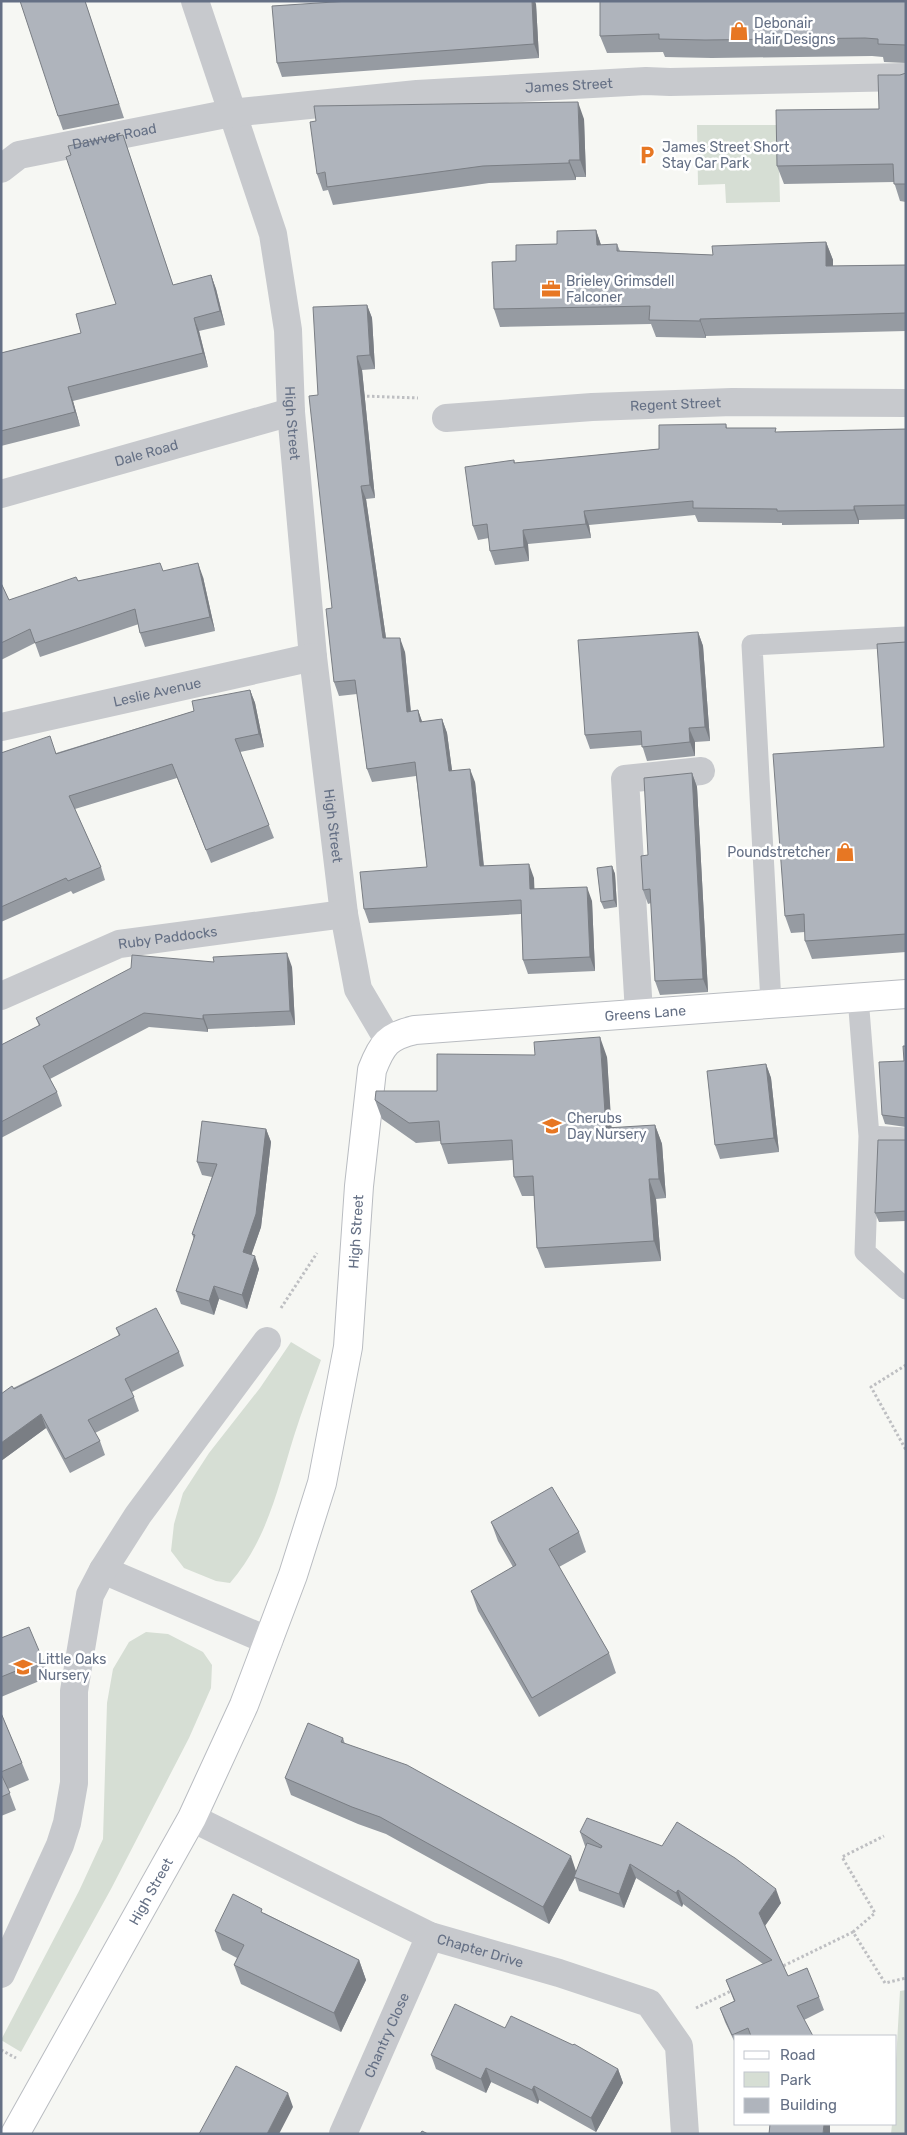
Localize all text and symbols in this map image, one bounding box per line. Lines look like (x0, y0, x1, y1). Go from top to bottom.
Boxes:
place label: Debonair Hair Designs (754, 15, 836, 48)
shop icon: Debonair Hair Designs (728, 20, 750, 42)
street label: James Street (524, 74, 614, 96)
street label: Dawver Road (71, 119, 158, 153)
place label: James Street Short Stay Car Park (662, 139, 790, 172)
parking icon: James Street Short Stay Car Park (636, 144, 658, 166)
place label: Brieley Grimsdell Falconer (566, 273, 674, 306)
office icon: Brieley Grimsdell Falconer (540, 278, 562, 300)
street label: High Street (282, 386, 304, 461)
street label: Regent Street (630, 394, 722, 414)
street label: Dale Road (113, 436, 180, 470)
street label: Leslie Avenue (112, 674, 203, 710)
street label: High Street (320, 788, 346, 864)
shop icon: Poundstretcher (834, 841, 856, 863)
place label: Poundstretcher (727, 844, 831, 861)
street label: Ruby Paddocks (117, 922, 218, 953)
street label: Greens Lane (604, 1002, 687, 1025)
place label: Cherubs Day Nursery (567, 1110, 647, 1143)
school or university icon: Cherubs Day Nursery (541, 1115, 563, 1137)
street label: High Street (345, 1194, 367, 1269)
place label: Little Oaks Nursery (38, 1651, 106, 1684)
school or university icon: Little Oaks Nursery (12, 1656, 34, 1678)
street label: High Street (125, 1854, 177, 1928)
street label: Chapter Drive (435, 1930, 526, 1971)
street label: Chantry Close (360, 1990, 413, 2080)
legend (734, 2035, 897, 2125)
text: Road (780, 2046, 816, 2064)
text: Park (780, 2071, 811, 2089)
text: Building (780, 2096, 837, 2114)

